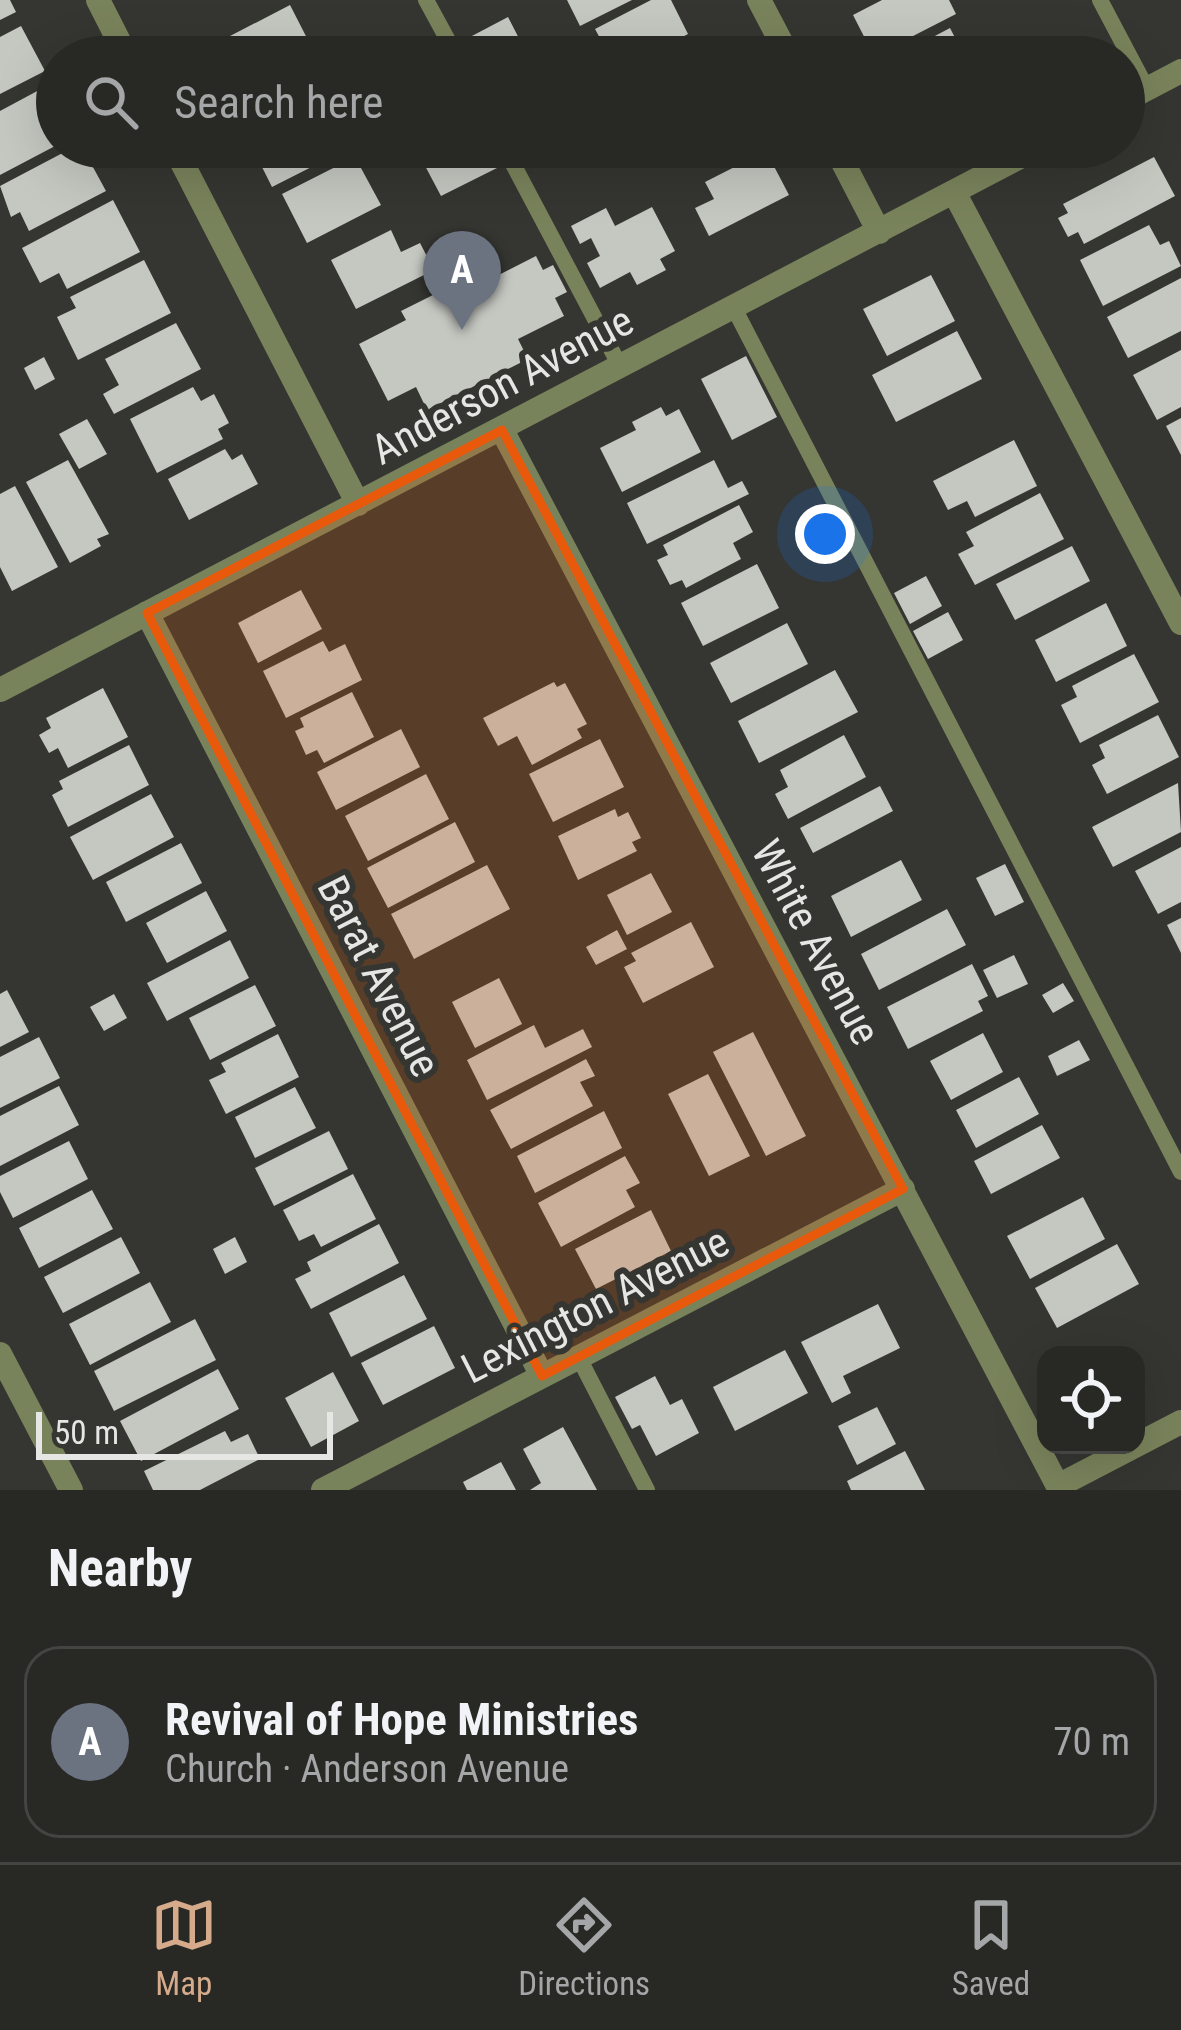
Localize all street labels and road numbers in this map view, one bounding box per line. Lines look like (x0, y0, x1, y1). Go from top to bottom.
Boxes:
street label: Anderson Avenue (363, 296, 641, 474)
street label: White Avenue (742, 831, 890, 1053)
street label: Barat Avenue (308, 868, 450, 1084)
street label: Lexington Avenue (453, 1217, 737, 1393)

